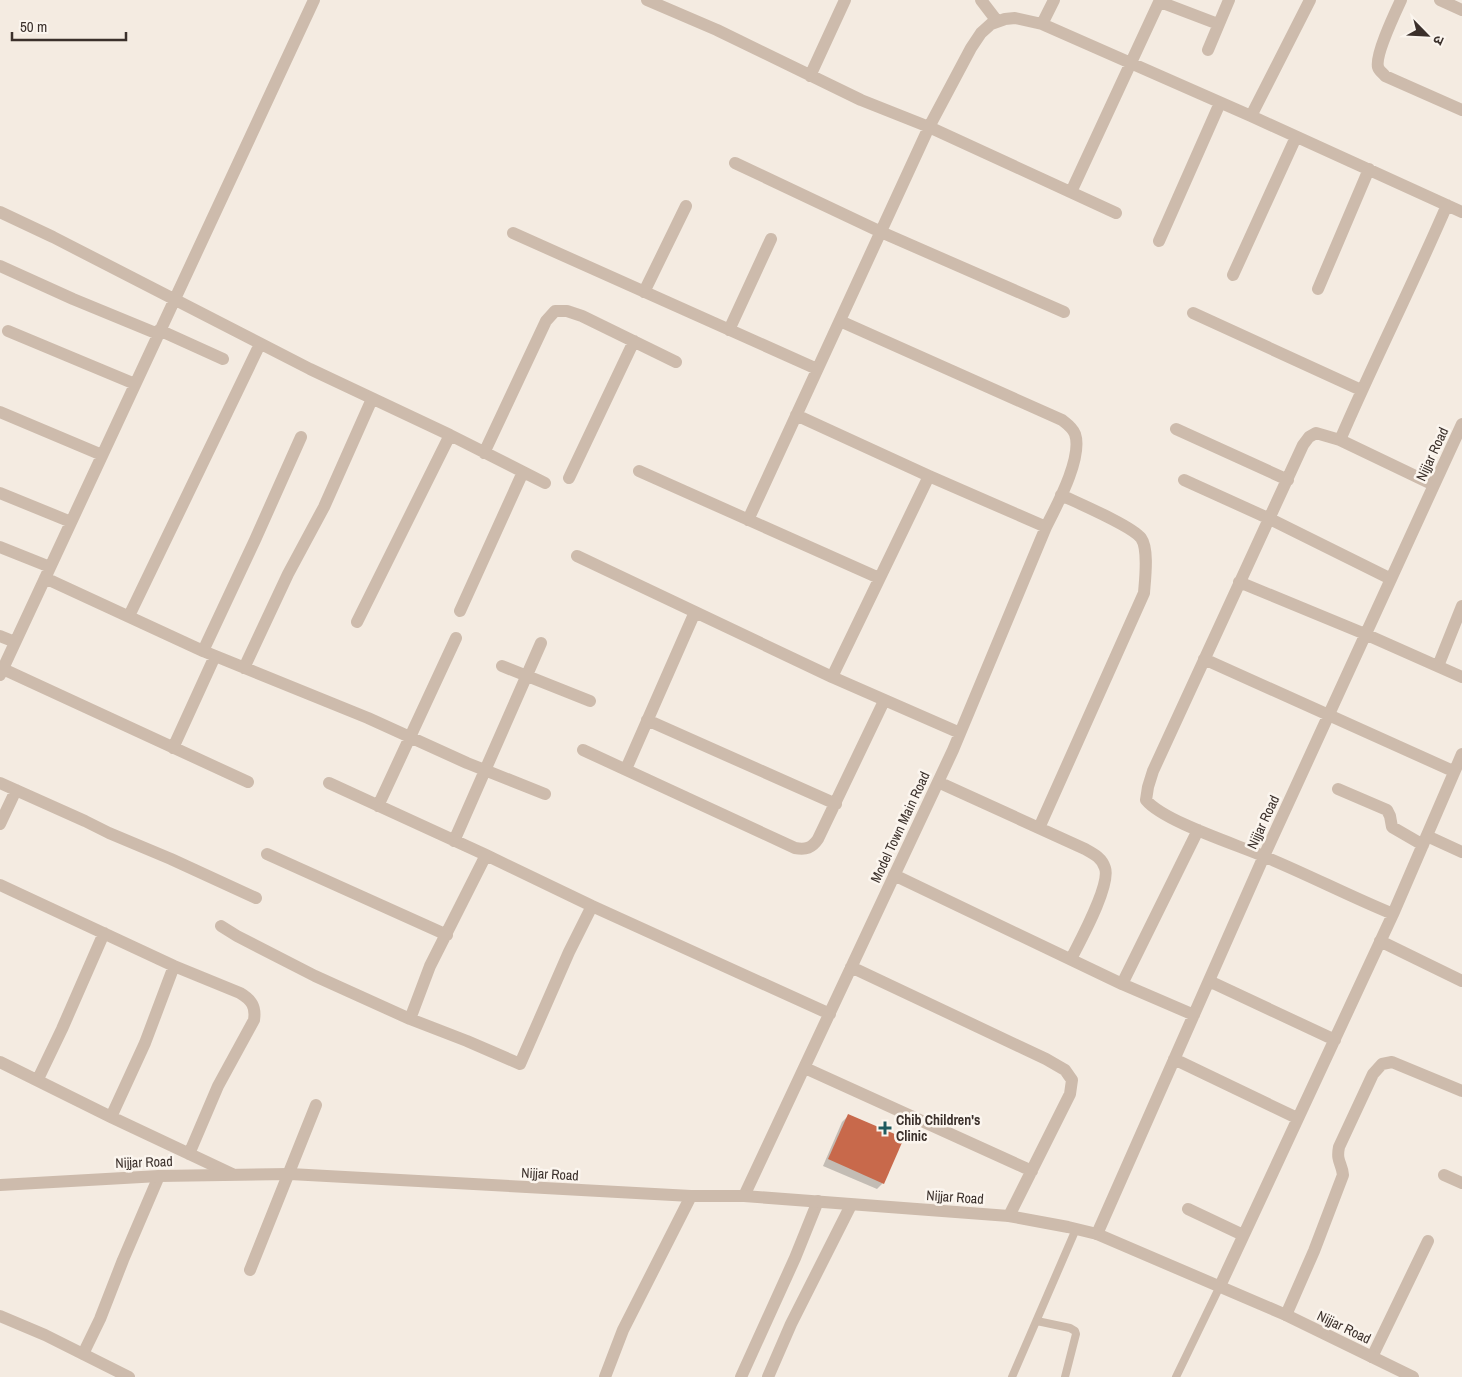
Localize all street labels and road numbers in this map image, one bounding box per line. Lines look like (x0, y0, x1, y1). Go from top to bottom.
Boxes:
street label: Nijjar Road (1412, 424, 1452, 484)
street label: Model Town Main Road (866, 769, 934, 885)
street label: Nijjar Road (1243, 792, 1283, 852)
street label: Nijjar Road (115, 1152, 173, 1172)
street label: Nijjar Road (521, 1164, 579, 1184)
street label: Nijjar Road (926, 1186, 984, 1208)
street label: Nijjar Road (1314, 1306, 1374, 1348)

